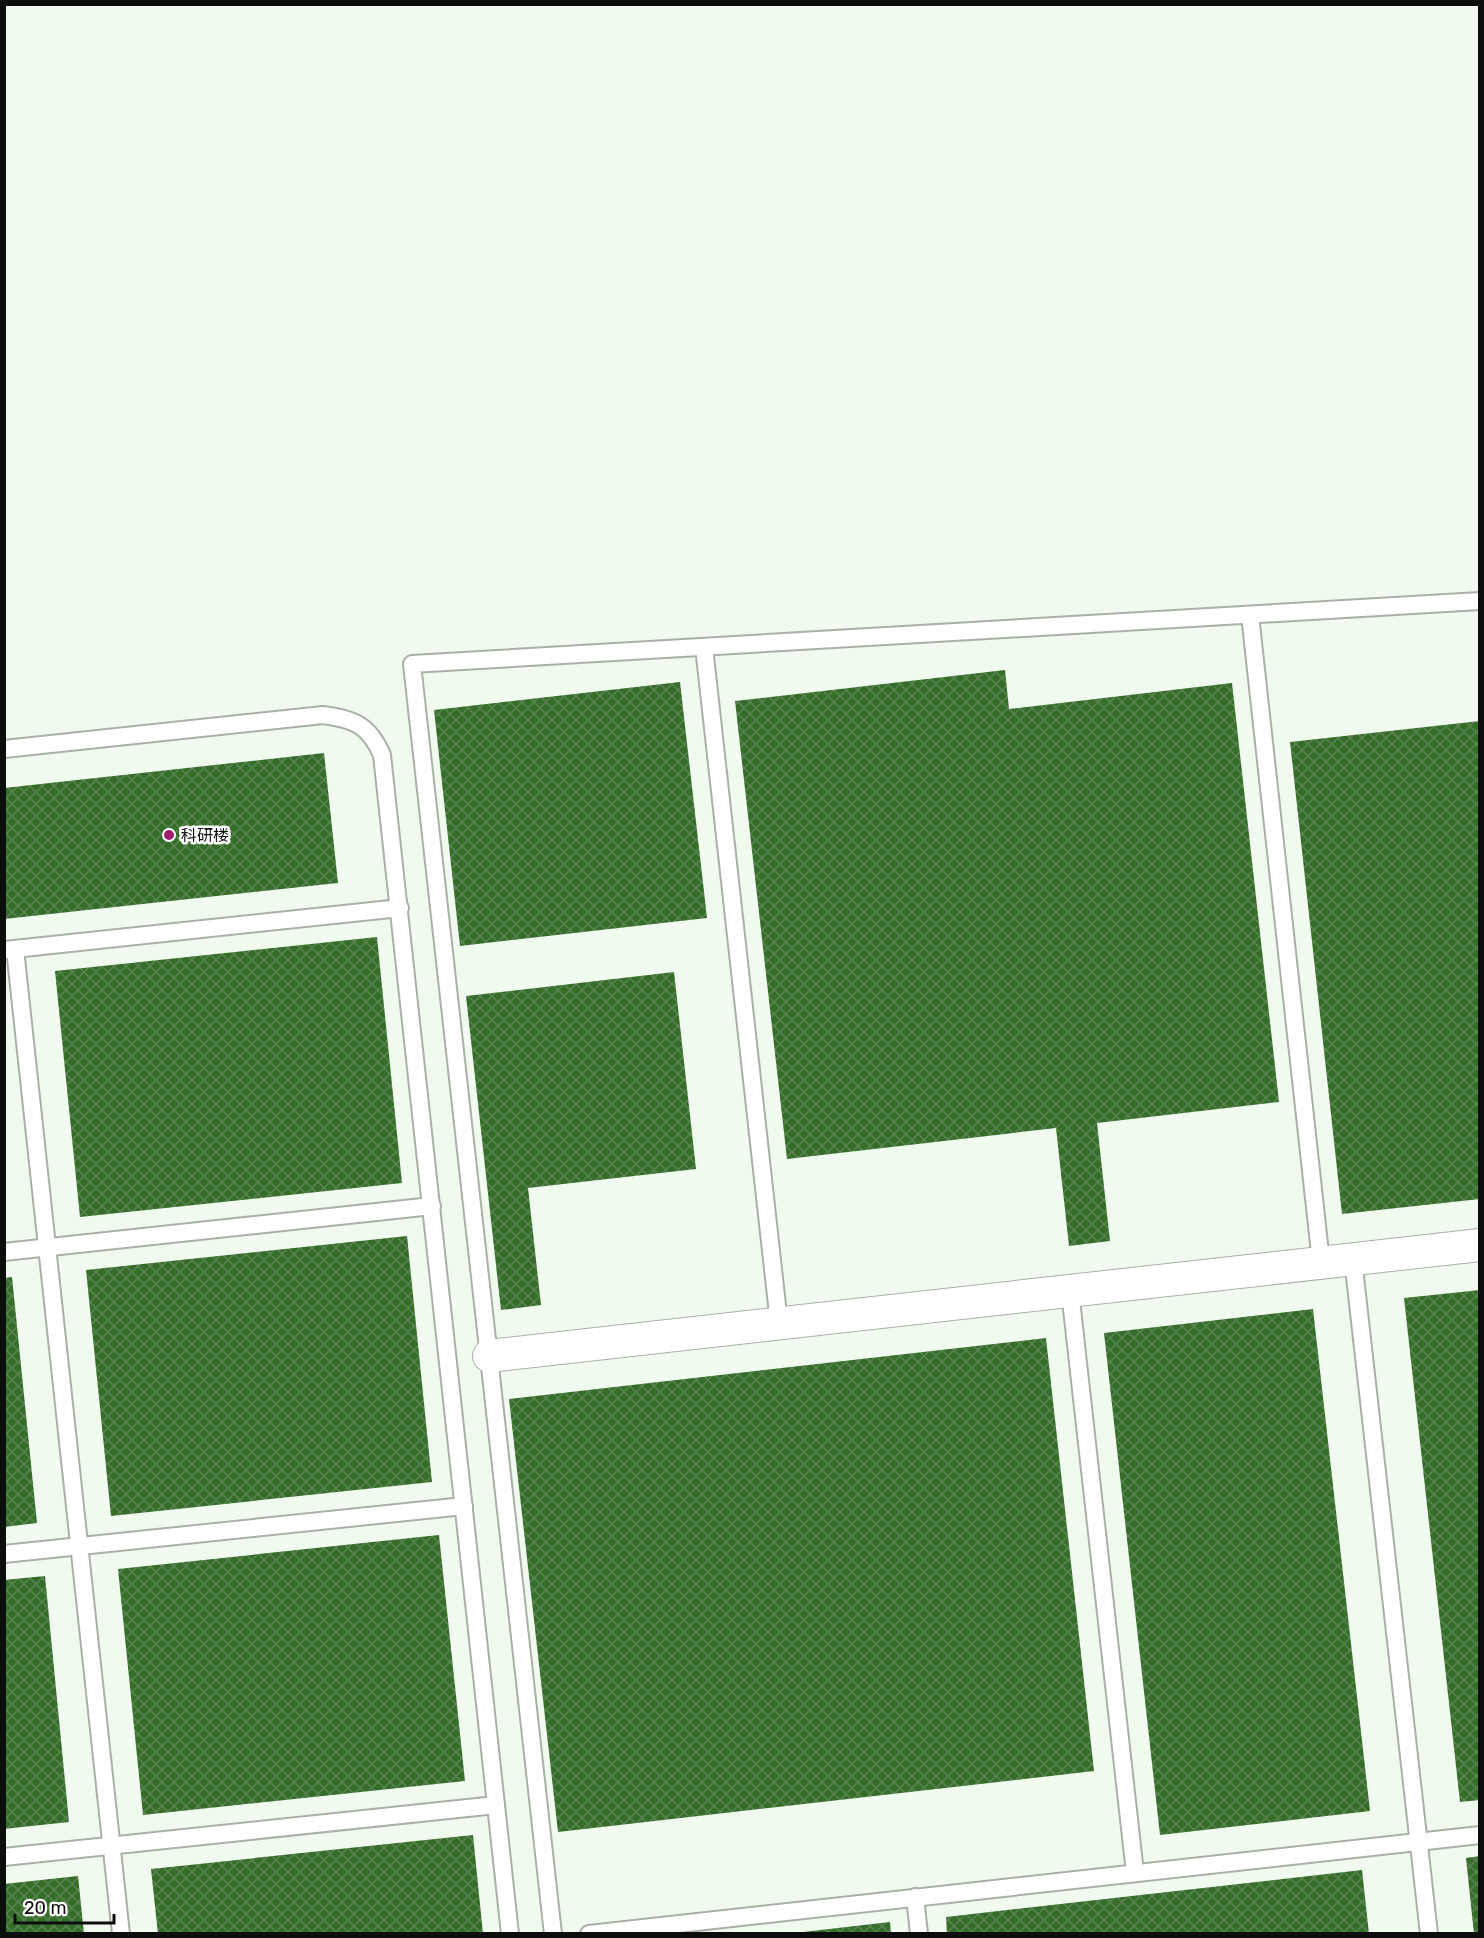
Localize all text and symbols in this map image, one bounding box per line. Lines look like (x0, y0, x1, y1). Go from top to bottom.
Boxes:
place label: 科研楼 (181, 826, 229, 845)
marker: 科研楼 (162, 828, 176, 842)
scale bar (15, 1887, 114, 1925)
text: 20 m (24, 1897, 66, 1919)

